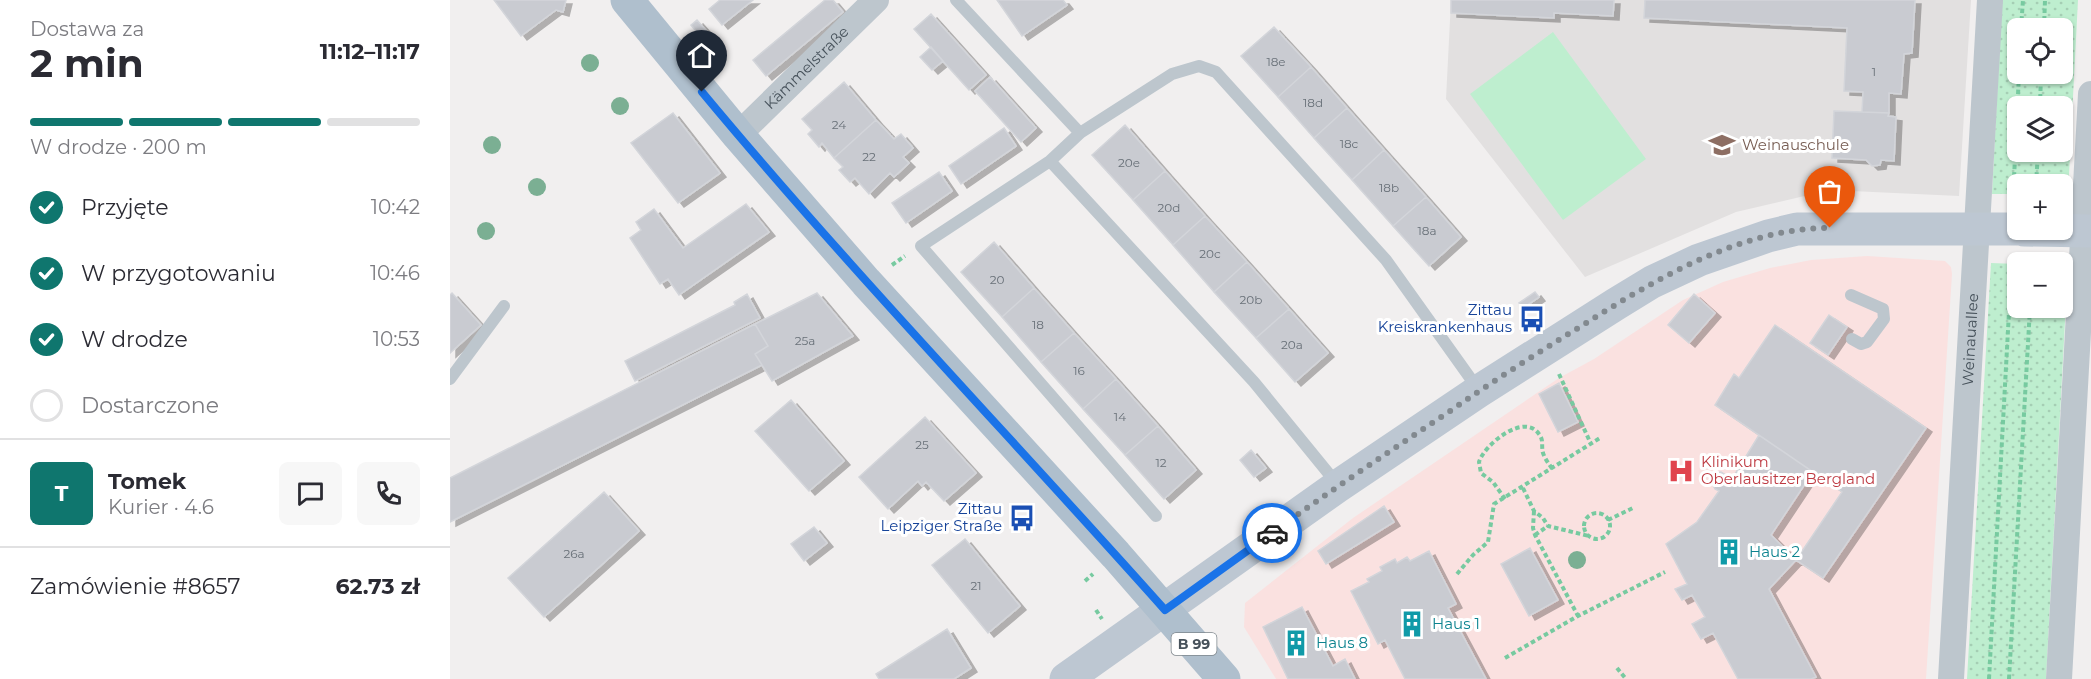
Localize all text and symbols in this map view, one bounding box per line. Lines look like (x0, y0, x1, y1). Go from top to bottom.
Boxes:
text: Dostawa za (30, 17, 144, 41)
map controls (2007, 18, 2073, 318)
button: locate (2007, 18, 2073, 84)
street label: Kämmelstraße (760, 22, 853, 113)
pin (676, 30, 727, 92)
text: 11:12–11:17 (320, 38, 420, 65)
text: 2 min (30, 39, 144, 87)
icon: home (685, 39, 718, 72)
house number: 18e (1266, 54, 1286, 69)
house number: 1 (1872, 64, 1876, 79)
house number: 18d (1303, 95, 1323, 110)
button: layers (2007, 96, 2073, 162)
house number: 24 (832, 117, 846, 132)
school or university icon: Weinauschule (1707, 130, 1737, 160)
text: W drodze · 200 m (30, 135, 207, 159)
place label: Weinauschule (1742, 135, 1849, 154)
house number: 18c (1340, 136, 1359, 151)
house number: 22 (862, 149, 876, 164)
house number: 20e (1118, 155, 1140, 170)
pin (1804, 166, 1855, 228)
button: + (2007, 174, 2073, 240)
icon: bag (1813, 175, 1846, 208)
house number: 18b (1379, 180, 1399, 195)
icon: check (30, 191, 63, 224)
text: Przyjęte (81, 194, 169, 221)
text: 10:42 (371, 195, 420, 219)
house number: 20d (1158, 200, 1180, 215)
house number: 18a (1417, 223, 1437, 238)
house number: 20c (1199, 246, 1221, 261)
button: − (2007, 252, 2073, 318)
icon: check (30, 257, 63, 290)
text: W przygotowaniu (81, 260, 276, 287)
text: 10:46 (370, 261, 420, 285)
house number: 20 (990, 272, 1004, 287)
house number: 20b (1240, 292, 1262, 307)
street label: Weinauallee (1958, 293, 1982, 387)
place label: Zittau Kreiskrankenhaus (1378, 300, 1512, 336)
bus stop icon: Zittau Kreiskrankenhaus (1517, 304, 1547, 334)
house number: 18 (1032, 317, 1044, 332)
icon: check (30, 323, 63, 356)
text: W drodze (81, 326, 188, 353)
text: 10:53 (373, 327, 420, 351)
house number: 25a (795, 333, 815, 348)
house number: 20a (1281, 337, 1303, 352)
house number: 16 (1073, 363, 1085, 378)
text: Dostarczone (81, 392, 219, 419)
house number: 14 (1114, 409, 1126, 424)
house number: 25 (915, 437, 929, 452)
place label: Klinikum Oberlausitzer Bergland (1701, 452, 1875, 488)
house number: 12 (1155, 455, 1167, 470)
hospital icon: Klinikum Oberlausitzer Bergland (1666, 456, 1696, 486)
button: chat (279, 462, 342, 525)
button: phone (357, 462, 420, 525)
text: Tomek (108, 468, 186, 495)
text: T (55, 480, 68, 507)
text: Kurier · 4.6 (108, 495, 214, 519)
place label: Zittau Leipziger Straße (881, 499, 1002, 535)
bus stop icon: Zittau Leipziger Straße (1007, 503, 1037, 533)
courier (1242, 503, 1302, 563)
icon: car (1256, 517, 1289, 550)
building icon: Haus 2 (1714, 537, 1744, 567)
place label: Haus 2 (1749, 542, 1800, 561)
house number: 26a (563, 546, 585, 561)
text: Zamówienie #8657 (30, 573, 240, 600)
text: 62.73 zł (336, 573, 420, 600)
house number: 21 (970, 578, 982, 593)
building icon: Haus 1 (1397, 609, 1427, 639)
place label: Haus 1 (1432, 614, 1480, 633)
building icon: Haus 8 (1281, 628, 1311, 658)
road number: B 99 (1172, 633, 1216, 655)
place label: Haus 8 (1316, 633, 1368, 652)

